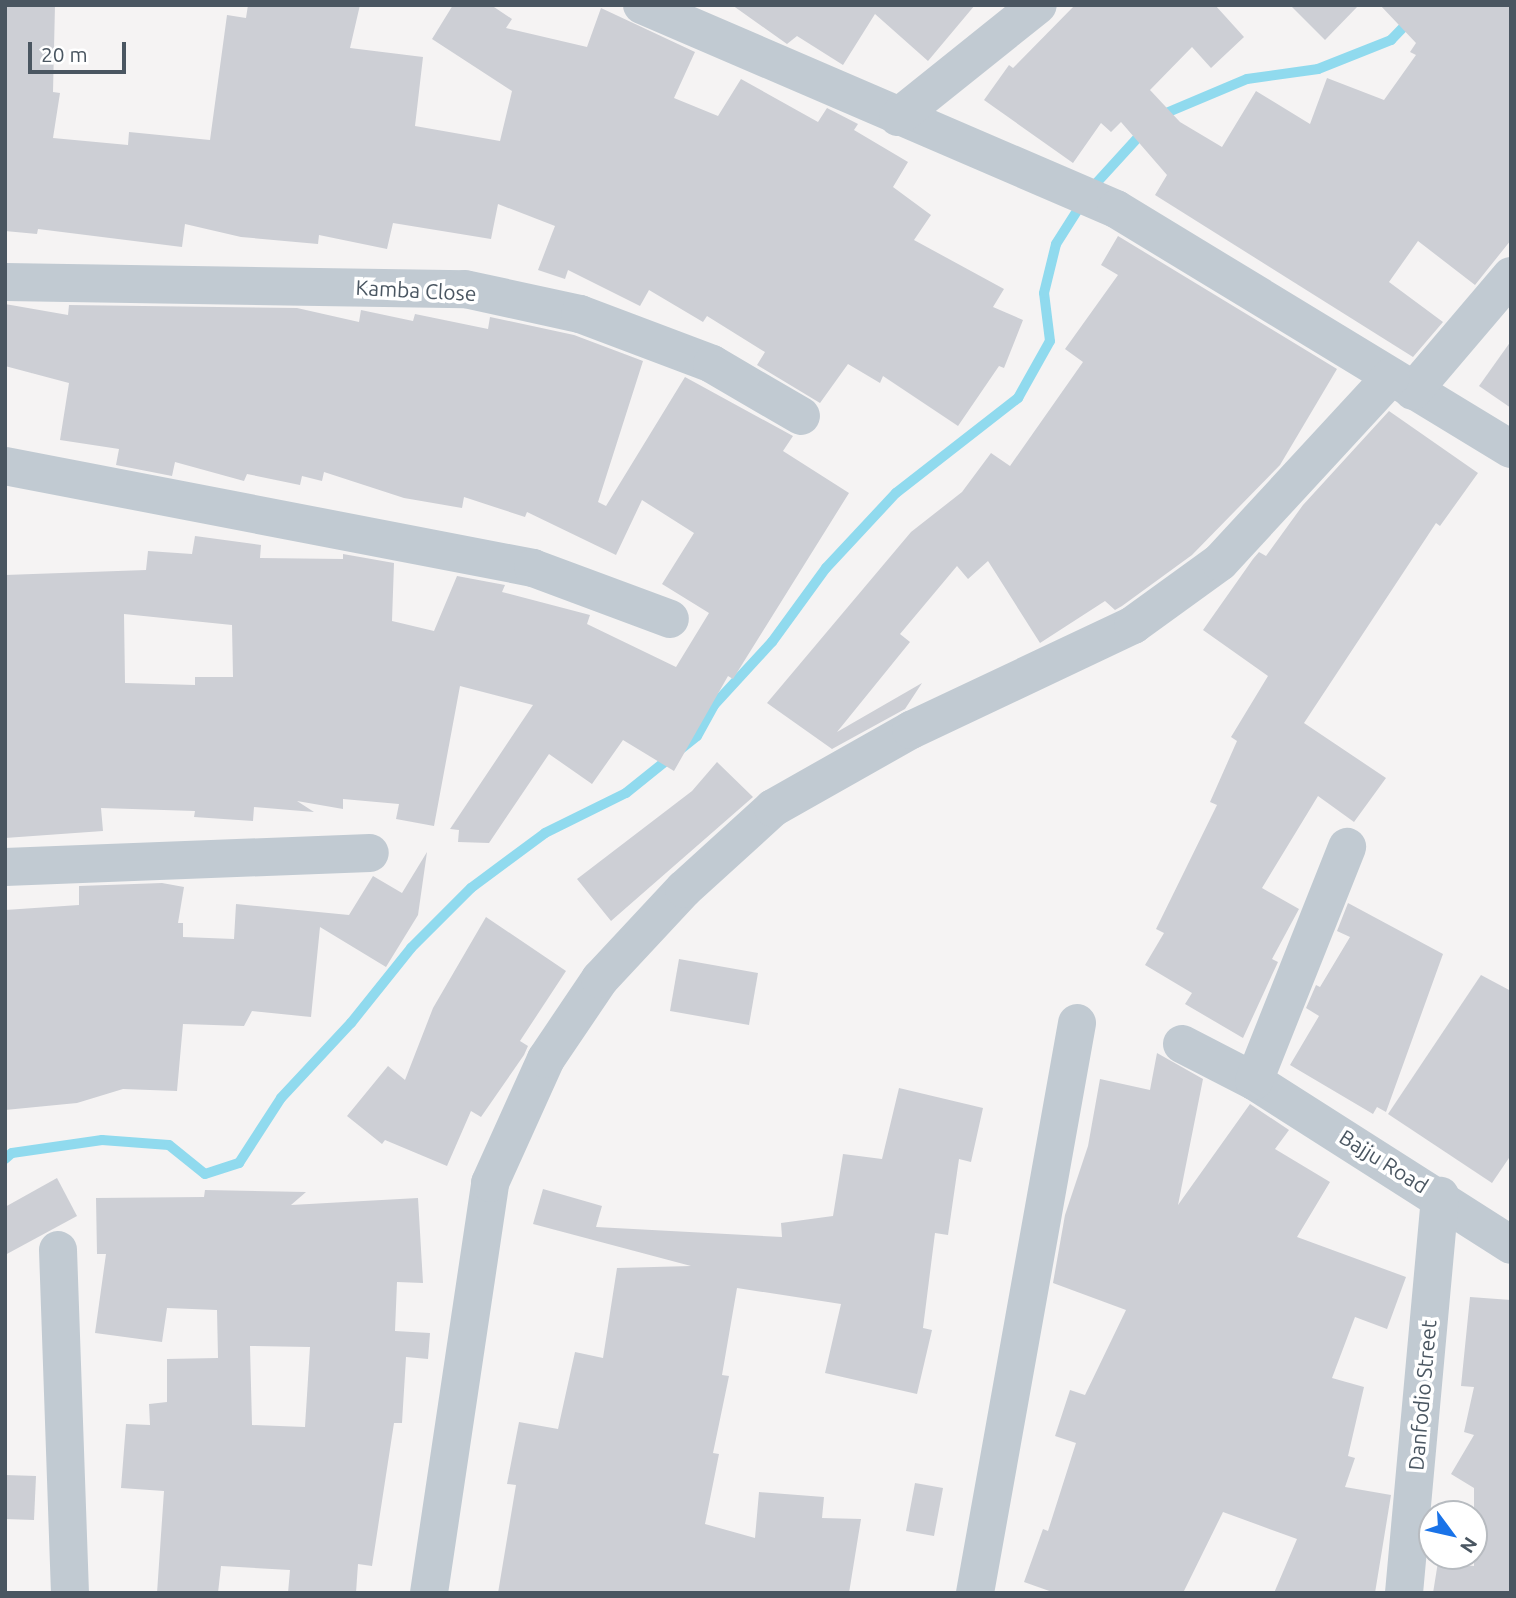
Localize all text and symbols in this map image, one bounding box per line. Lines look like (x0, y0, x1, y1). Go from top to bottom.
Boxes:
scale bar (32, 28, 130, 72)
text: 20 m (41, 42, 88, 66)
street label: Kamba Close (355, 274, 477, 306)
street label: Bajju Road (1335, 1124, 1433, 1198)
street label: Danfodio Street (1403, 1319, 1441, 1471)
north arrow (1418, 1500, 1488, 1570)
text: N (1456, 1533, 1482, 1557)

